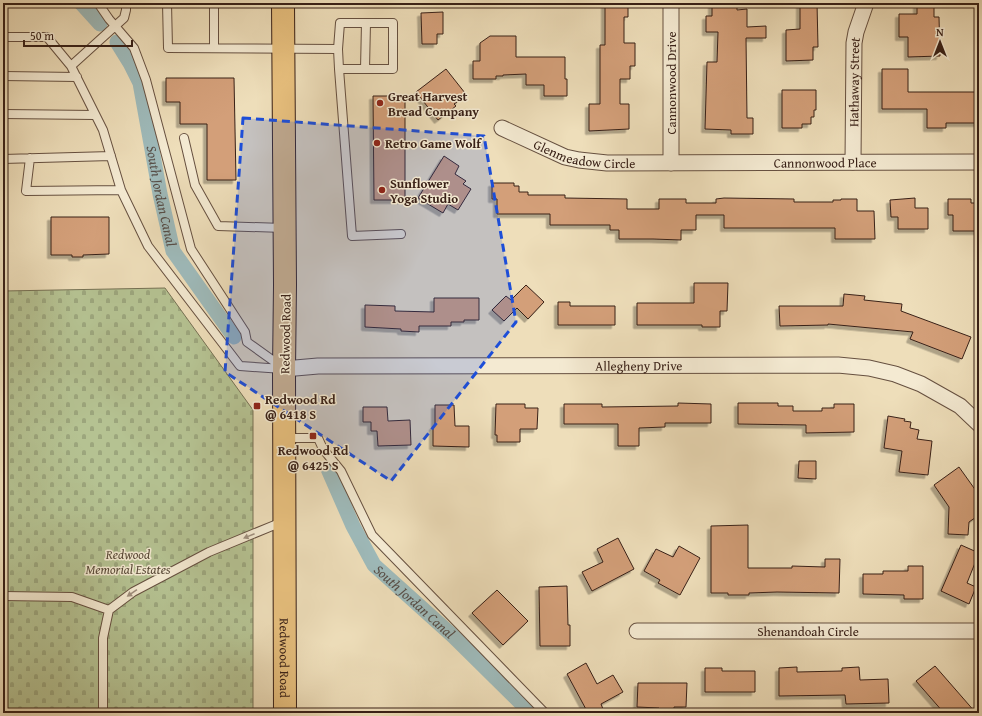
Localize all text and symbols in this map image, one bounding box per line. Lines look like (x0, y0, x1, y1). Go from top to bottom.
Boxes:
scale bar (24, 22, 132, 48)
north arrow (920, 22, 960, 62)
text: N (936, 24, 944, 40)
text: 50 m (30, 27, 54, 44)
street label: Cannonwood Drive (662, 31, 681, 135)
street label: Hathaway Street (844, 35, 865, 127)
place label: Great Harvest Bread Company (388, 87, 479, 121)
marker: Great Harvest Bread Company (375, 98, 385, 108)
place label: Retro Game Wolf (385, 134, 482, 153)
street label: Glenmeadow Circle (530, 135, 635, 173)
marker: Retro Game Wolf (372, 138, 382, 148)
water label: South Jordan Canal (141, 144, 182, 249)
street label: Cannonwood Place (774, 153, 877, 173)
place label: Sunflower Yoga Studio (390, 174, 458, 208)
marker: Sunflower Yoga Studio (377, 185, 387, 195)
street label: Redwood Road (275, 294, 296, 374)
street label: Allegheny Drive (595, 356, 682, 375)
place label: Redwood Rd @ 6418 S (265, 390, 336, 424)
marker: Redwood Rd @ 6418 S (252, 401, 262, 411)
marker: Redwood Rd @ 6425 S (308, 431, 318, 441)
place label: Redwood Rd @ 6425 S (278, 441, 349, 475)
one-way arrow (242, 533, 254, 539)
park label: Redwood Memorial Estates (85, 545, 171, 579)
water label: South Jordan Canal (370, 560, 460, 643)
one-way arrow (127, 589, 137, 597)
street label: Redwood Road (275, 618, 294, 698)
street label: Shenandoah Circle (757, 622, 859, 641)

